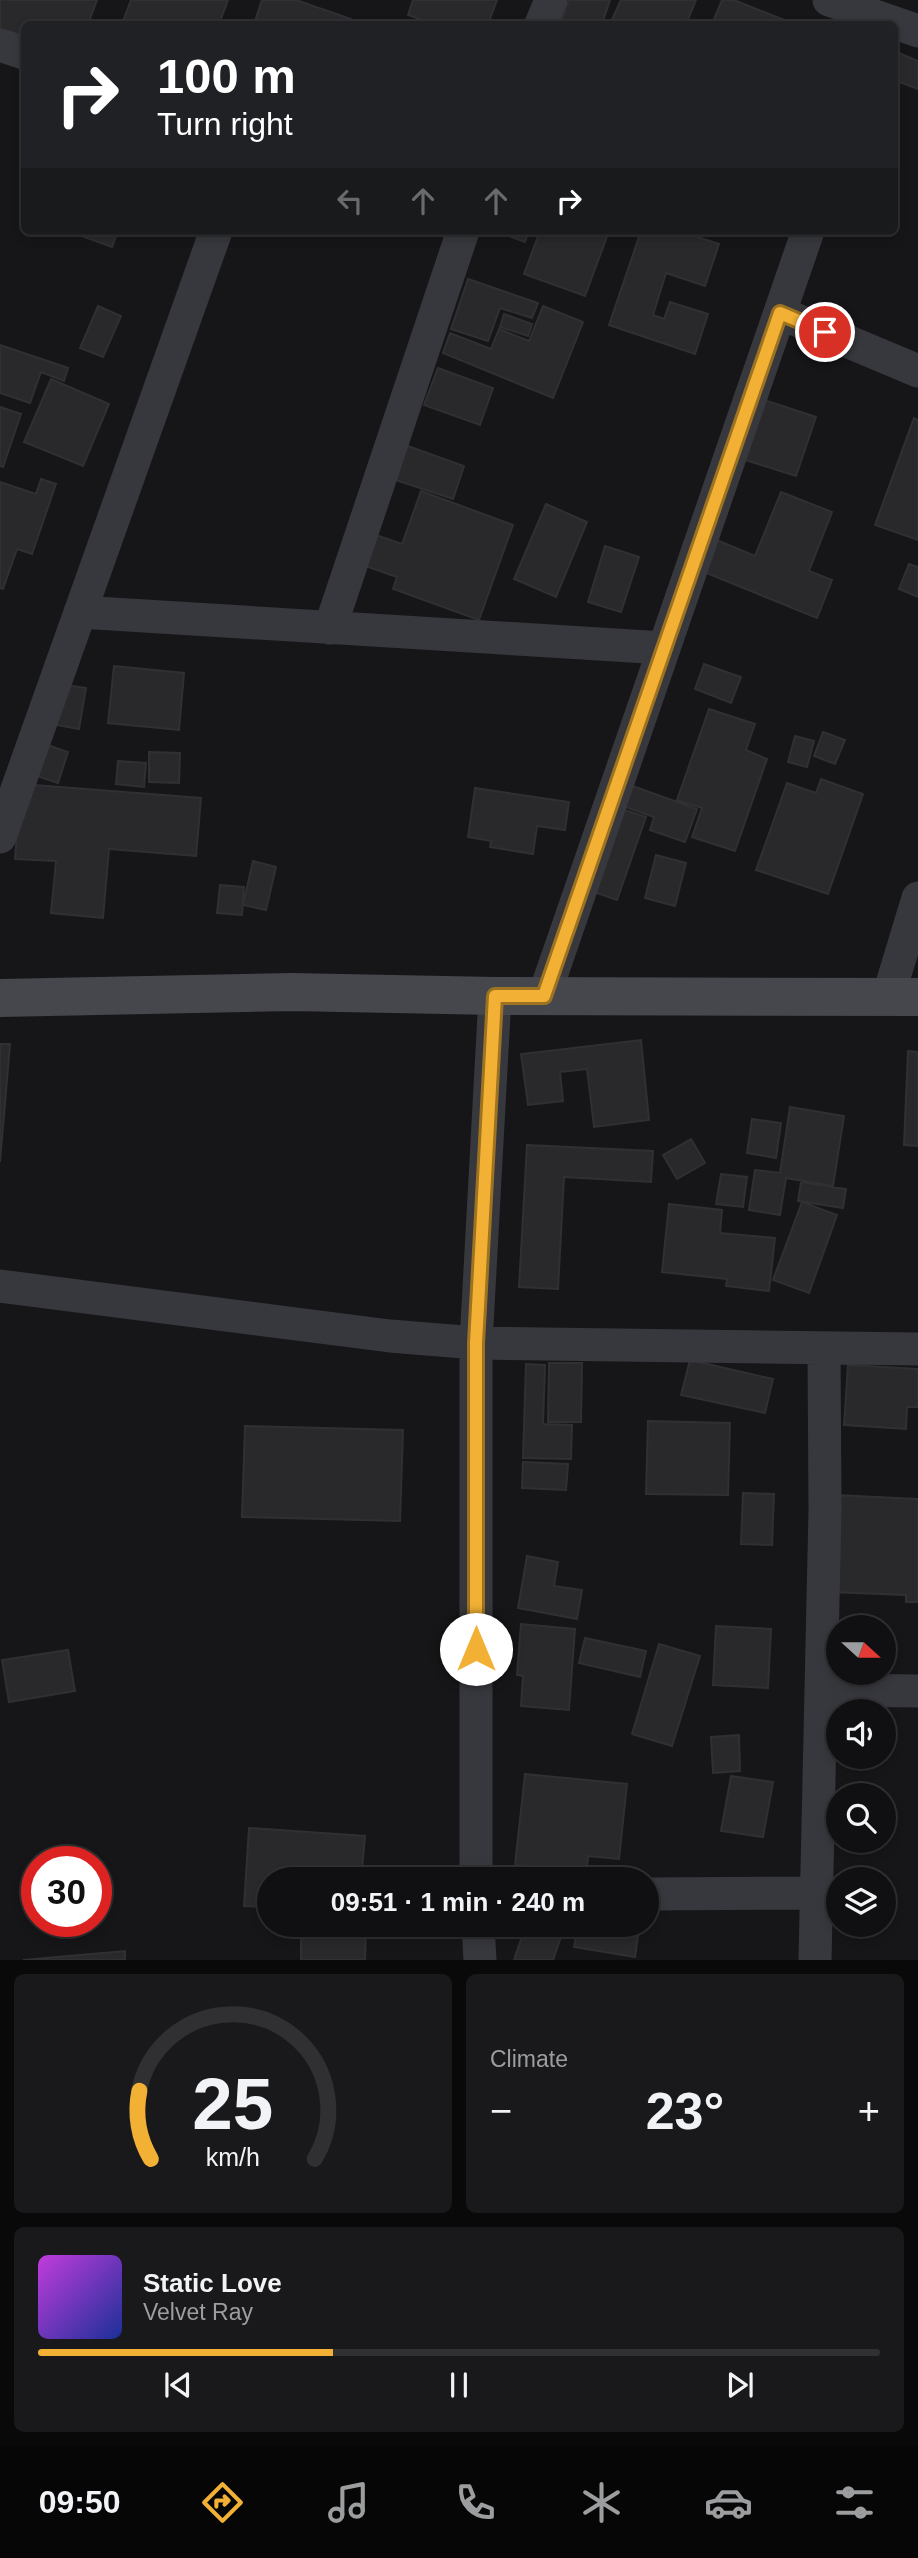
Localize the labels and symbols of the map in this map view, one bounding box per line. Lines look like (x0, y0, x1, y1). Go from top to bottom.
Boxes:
pin (795, 302, 855, 362)
position arrow (439, 1612, 513, 1686)
north arrow (826, 1615, 896, 1685)
speed limit sign: 30 (21, 1846, 112, 1937)

